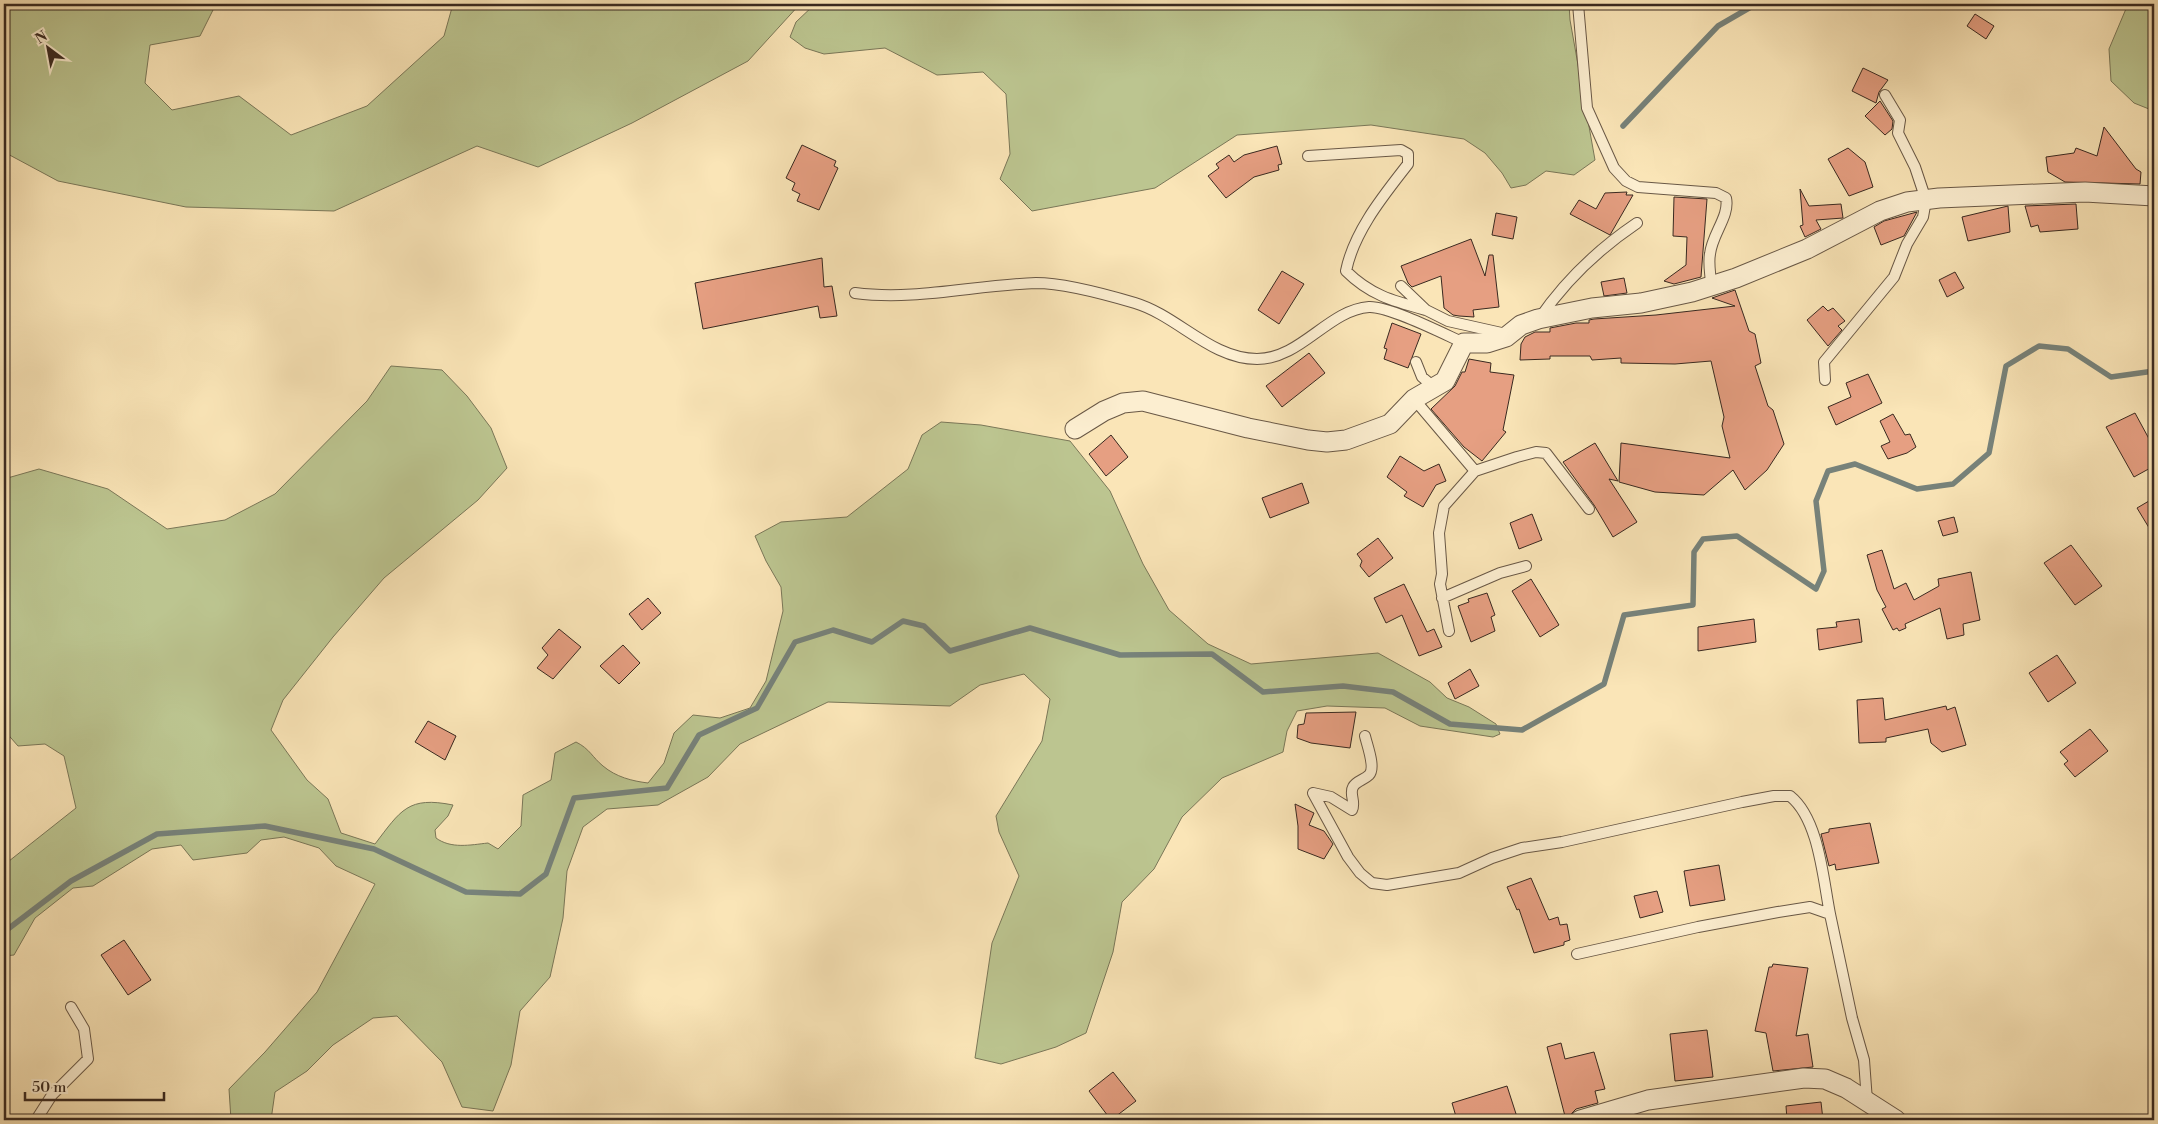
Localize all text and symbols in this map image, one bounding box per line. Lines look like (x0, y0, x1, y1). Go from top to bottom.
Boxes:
north arrow (22, 22, 72, 72)
text: N (32, 27, 51, 48)
scale bar (25, 1069, 164, 1101)
text: 50 m (32, 1078, 66, 1097)

